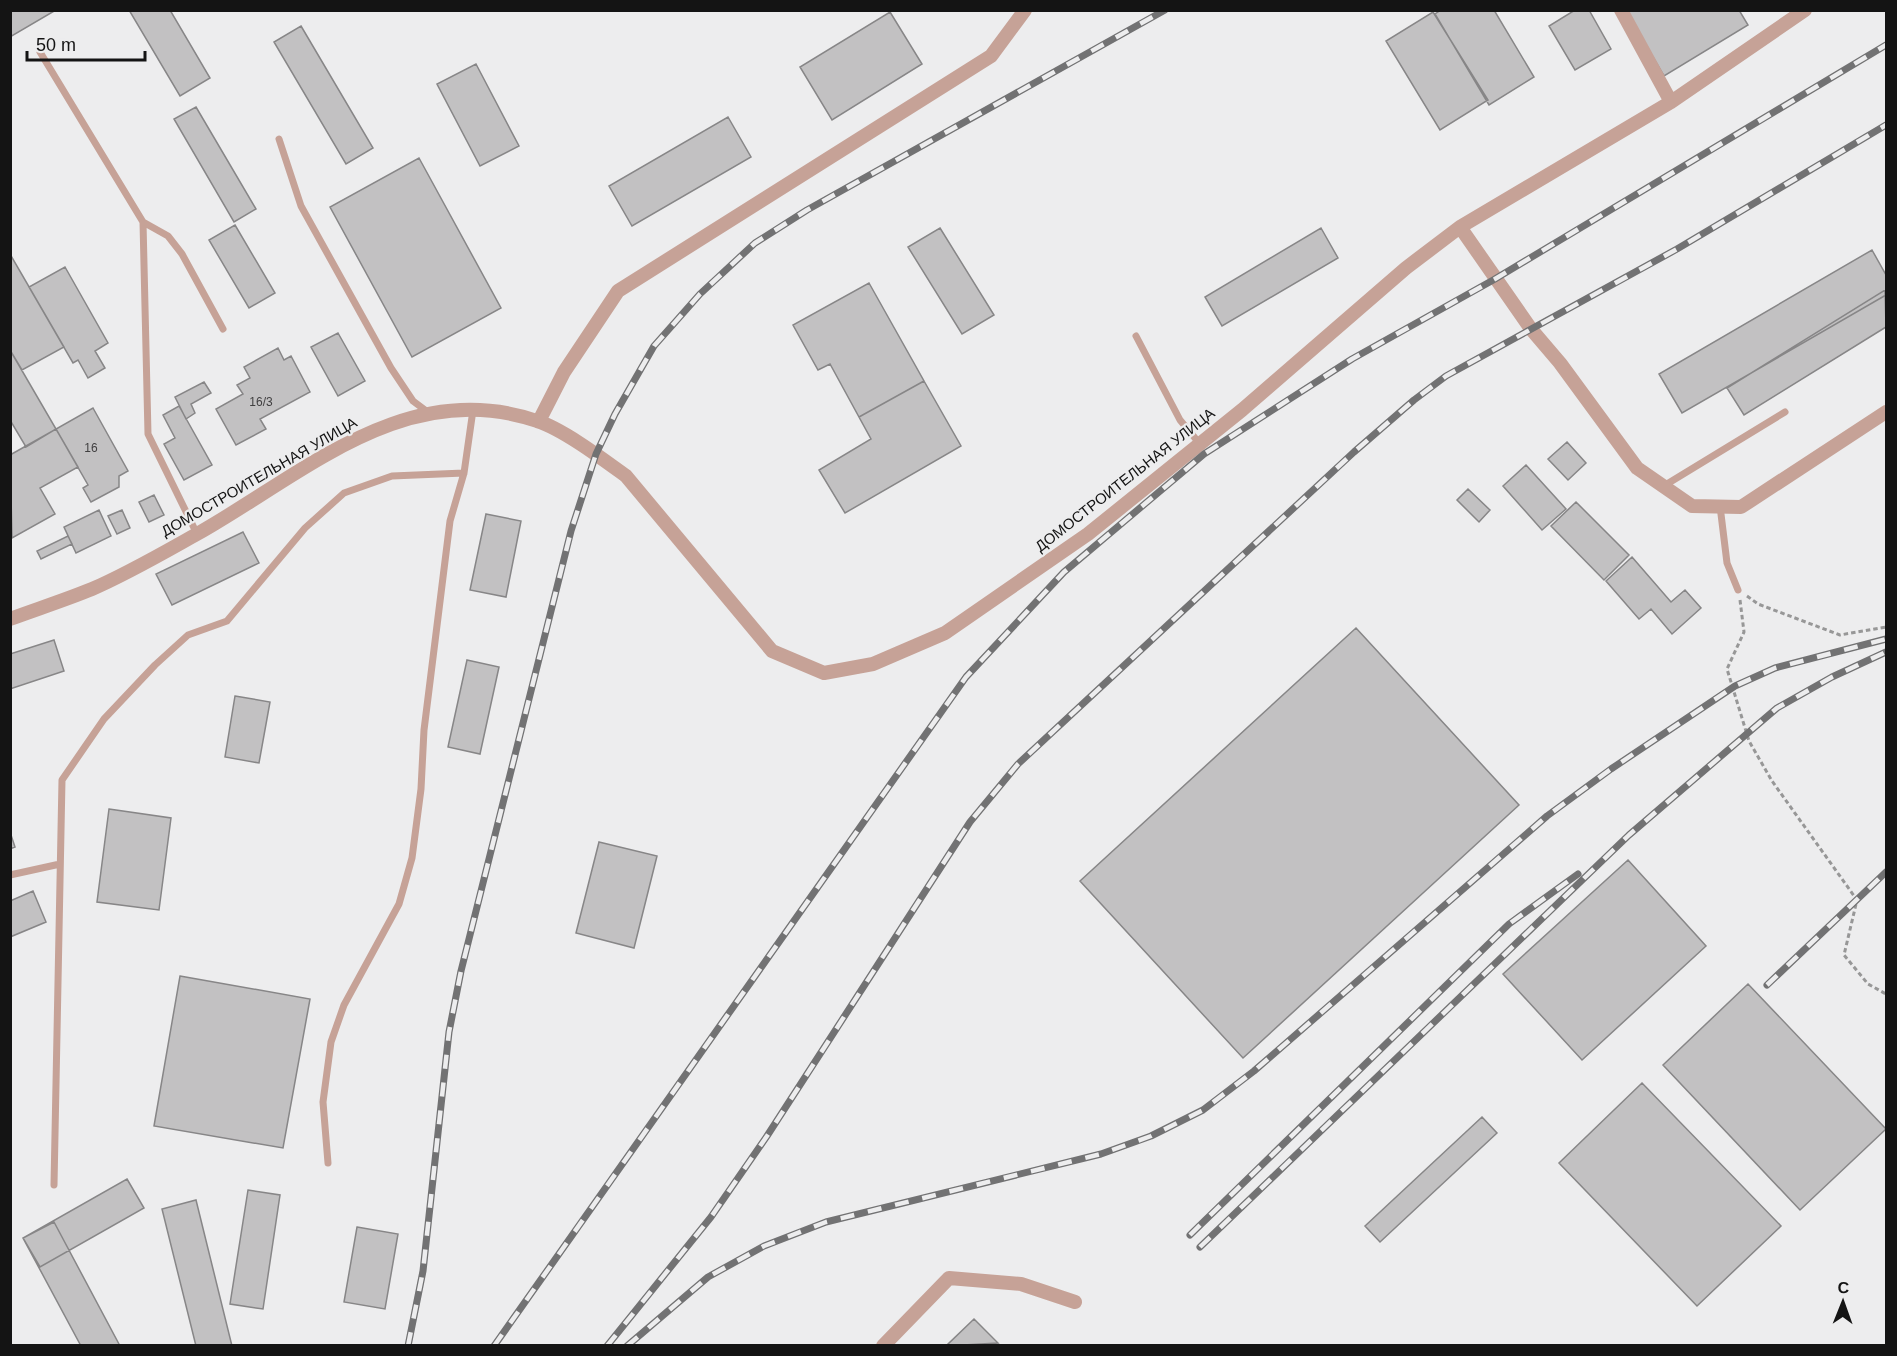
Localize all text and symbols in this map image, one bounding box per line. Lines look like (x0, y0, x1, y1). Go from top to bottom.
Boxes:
scale bar (27, 24, 146, 62)
text: 50 m (36, 35, 76, 55)
house number: 16/3 (249, 395, 273, 409)
street label: ДОМОСТРОИТЕЛЬНАЯ УЛИЦА (1032, 404, 1218, 555)
street label: ДОМОСТРОИТЕЛЬНАЯ УЛИЦА (158, 413, 360, 540)
house number: 16 (84, 441, 98, 455)
north arrow (1813, 1272, 1873, 1332)
text: С (1837, 1279, 1850, 1296)

